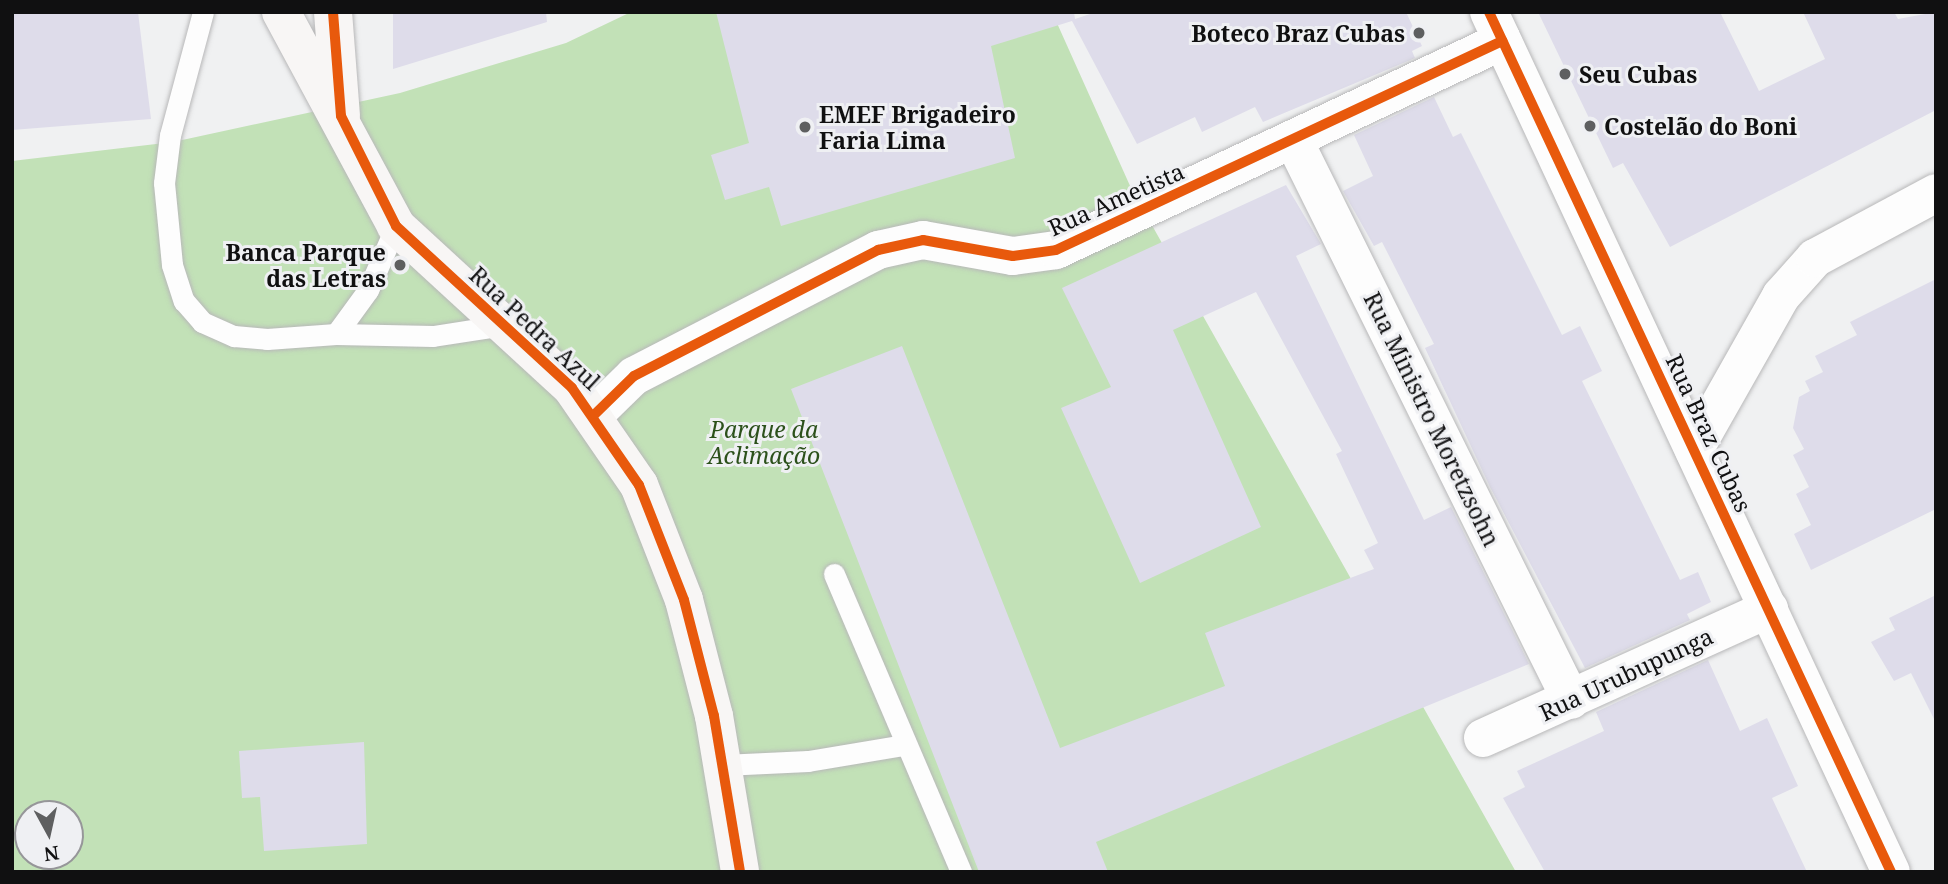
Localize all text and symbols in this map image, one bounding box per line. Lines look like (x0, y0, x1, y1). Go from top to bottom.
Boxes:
place label: Boteco Braz Cubas (1191, 19, 1405, 47)
marker: Boteco Braz Cubas (1411, 25, 1427, 41)
place label: Seu Cubas (1579, 60, 1697, 88)
marker: Seu Cubas (1557, 66, 1573, 82)
place label: EMEF Brigadeiro Faria Lima (819, 100, 1016, 154)
place label: Costelão do Boni (1604, 112, 1797, 140)
marker: Costelão do Boni (1582, 118, 1598, 134)
marker: EMEF Brigadeiro Faria Lima (797, 119, 813, 135)
street label: Rua Ametista (1044, 157, 1188, 241)
place label: Banca Parque das Letras (226, 238, 386, 292)
marker: Banca Parque das Letras (392, 257, 408, 273)
street label: Rua Pedra Azul (464, 261, 606, 395)
street label: Rua Ministro Moretzsohn (1358, 287, 1506, 551)
street label: Rua Braz Cubas (1660, 350, 1758, 516)
park label: Parque da Aclimação (708, 415, 820, 469)
street label: Rua Urubupunga (1535, 622, 1717, 726)
north arrow (14, 800, 84, 870)
text: N (42, 840, 61, 868)

